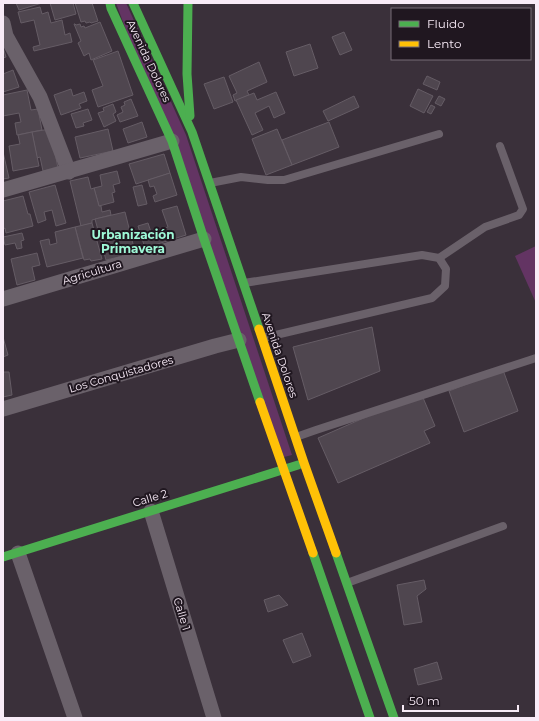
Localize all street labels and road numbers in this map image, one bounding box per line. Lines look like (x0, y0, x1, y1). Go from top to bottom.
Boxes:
street label: Avenida Dolores (124, 18, 174, 105)
street label: Agricultura (61, 256, 123, 288)
street label: Avenida Dolores (259, 310, 301, 400)
street label: Los Conquistadores (67, 352, 175, 396)
street label: Calle 2 (131, 486, 169, 510)
street label: Calle 1 (170, 596, 194, 632)

